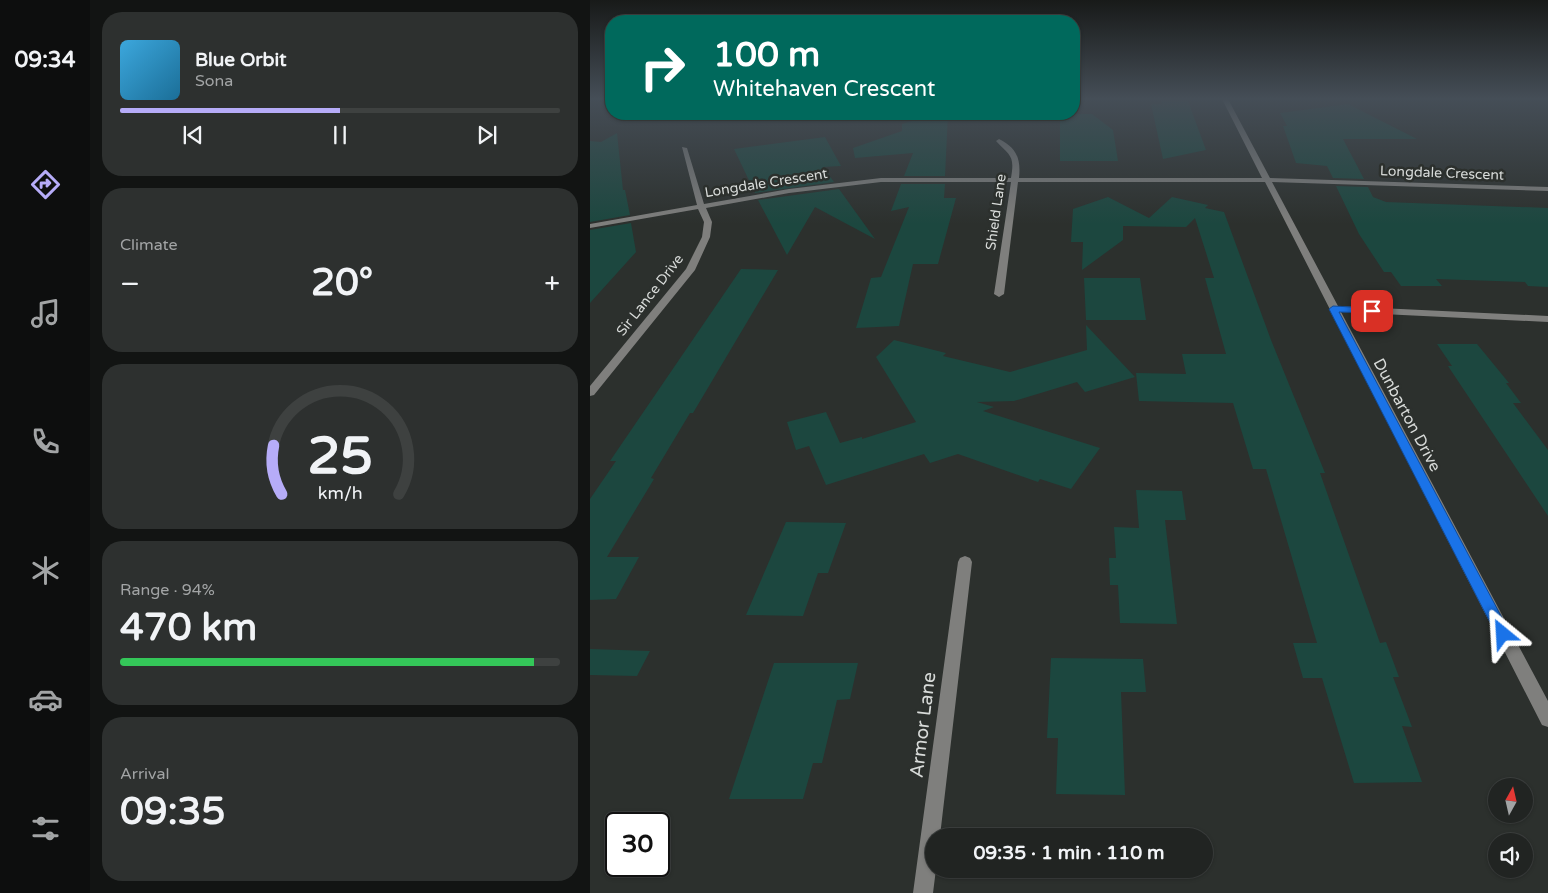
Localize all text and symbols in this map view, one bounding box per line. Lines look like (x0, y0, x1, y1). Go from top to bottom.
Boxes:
text: 100 m (713, 34, 820, 76)
icon: right (630, 35, 695, 100)
text: 09:34 (15, 47, 75, 73)
text: Blue Orbit (195, 49, 287, 71)
text: Sona (195, 71, 233, 91)
text: Whitehaven Crescent (713, 76, 935, 102)
icon: previous (179, 121, 207, 149)
icon: pause (326, 121, 354, 149)
icon: next (473, 121, 501, 149)
street label: Longdale Crescent (1380, 162, 1505, 184)
street label: Longdale Crescent (703, 165, 829, 201)
icon: directions (28, 167, 63, 202)
street label: Shield Lane (982, 173, 1010, 251)
text: Climate (120, 235, 178, 255)
street label: Sir Lance Drive (613, 251, 687, 339)
text: 20° (311, 260, 373, 306)
text: − (120, 267, 140, 301)
text: + (544, 267, 560, 301)
pin (1351, 290, 1393, 332)
icon: music (28, 296, 63, 331)
icon: arrive (1358, 297, 1386, 325)
street label: Dunbarton Drive (1369, 355, 1445, 475)
icon: phone (28, 424, 63, 459)
text: 25 (307, 425, 373, 488)
text: km/h (318, 483, 362, 504)
icon: climate (28, 553, 63, 588)
text: Range · 94% (120, 580, 215, 600)
text: 470 km (120, 605, 257, 651)
position arrow (1476, 607, 1528, 659)
street label: Armor Lane (906, 671, 940, 779)
icon: car (28, 682, 63, 717)
text: Arrival (120, 764, 169, 784)
north arrow (1488, 778, 1532, 822)
map controls (1488, 778, 1533, 878)
text: 09:35 (120, 789, 225, 835)
icon: filters (28, 811, 63, 846)
speed limit sign: 30 (605, 812, 670, 877)
button: sound (1488, 833, 1533, 878)
text: 09:35 · 1 min · 110 m (973, 842, 1165, 864)

